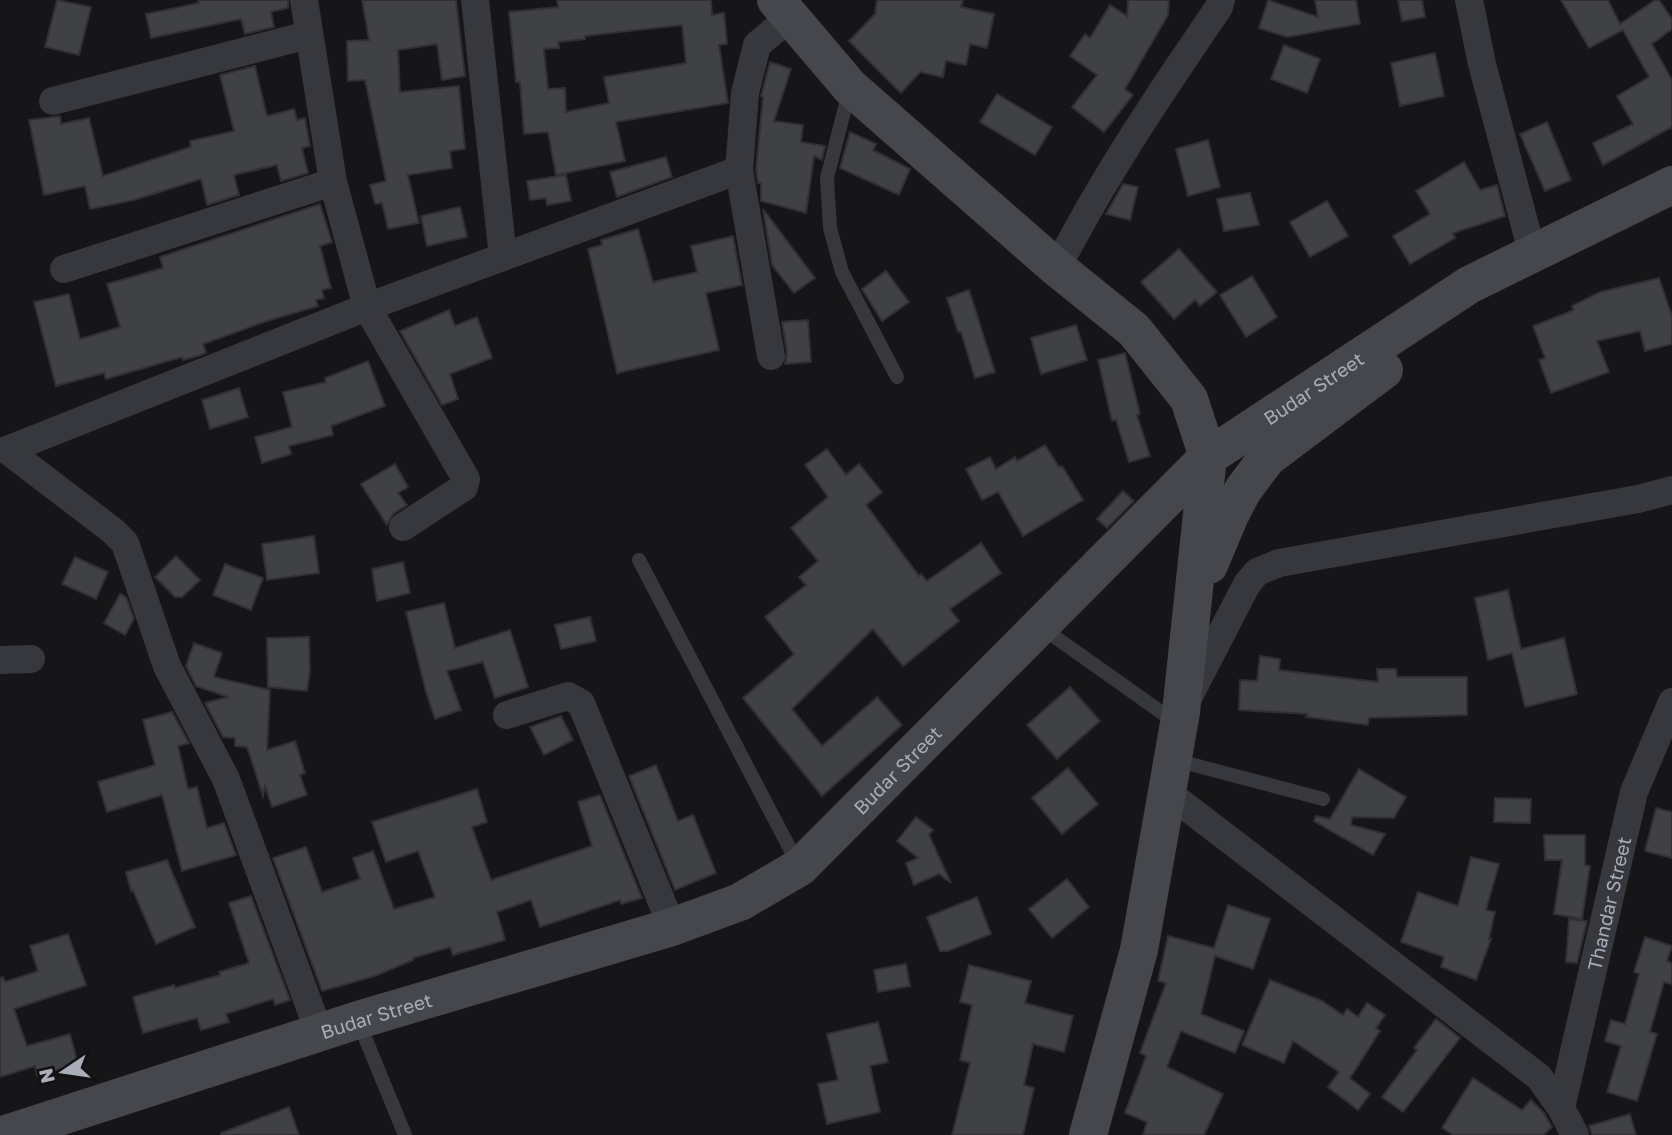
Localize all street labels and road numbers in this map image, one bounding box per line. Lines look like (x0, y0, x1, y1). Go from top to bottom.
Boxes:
street label: Budar Street (1259, 346, 1368, 429)
street label: Budar Street (848, 721, 946, 819)
street label: Thandar Street (1582, 834, 1635, 973)
street label: Budar Street (318, 987, 435, 1043)

